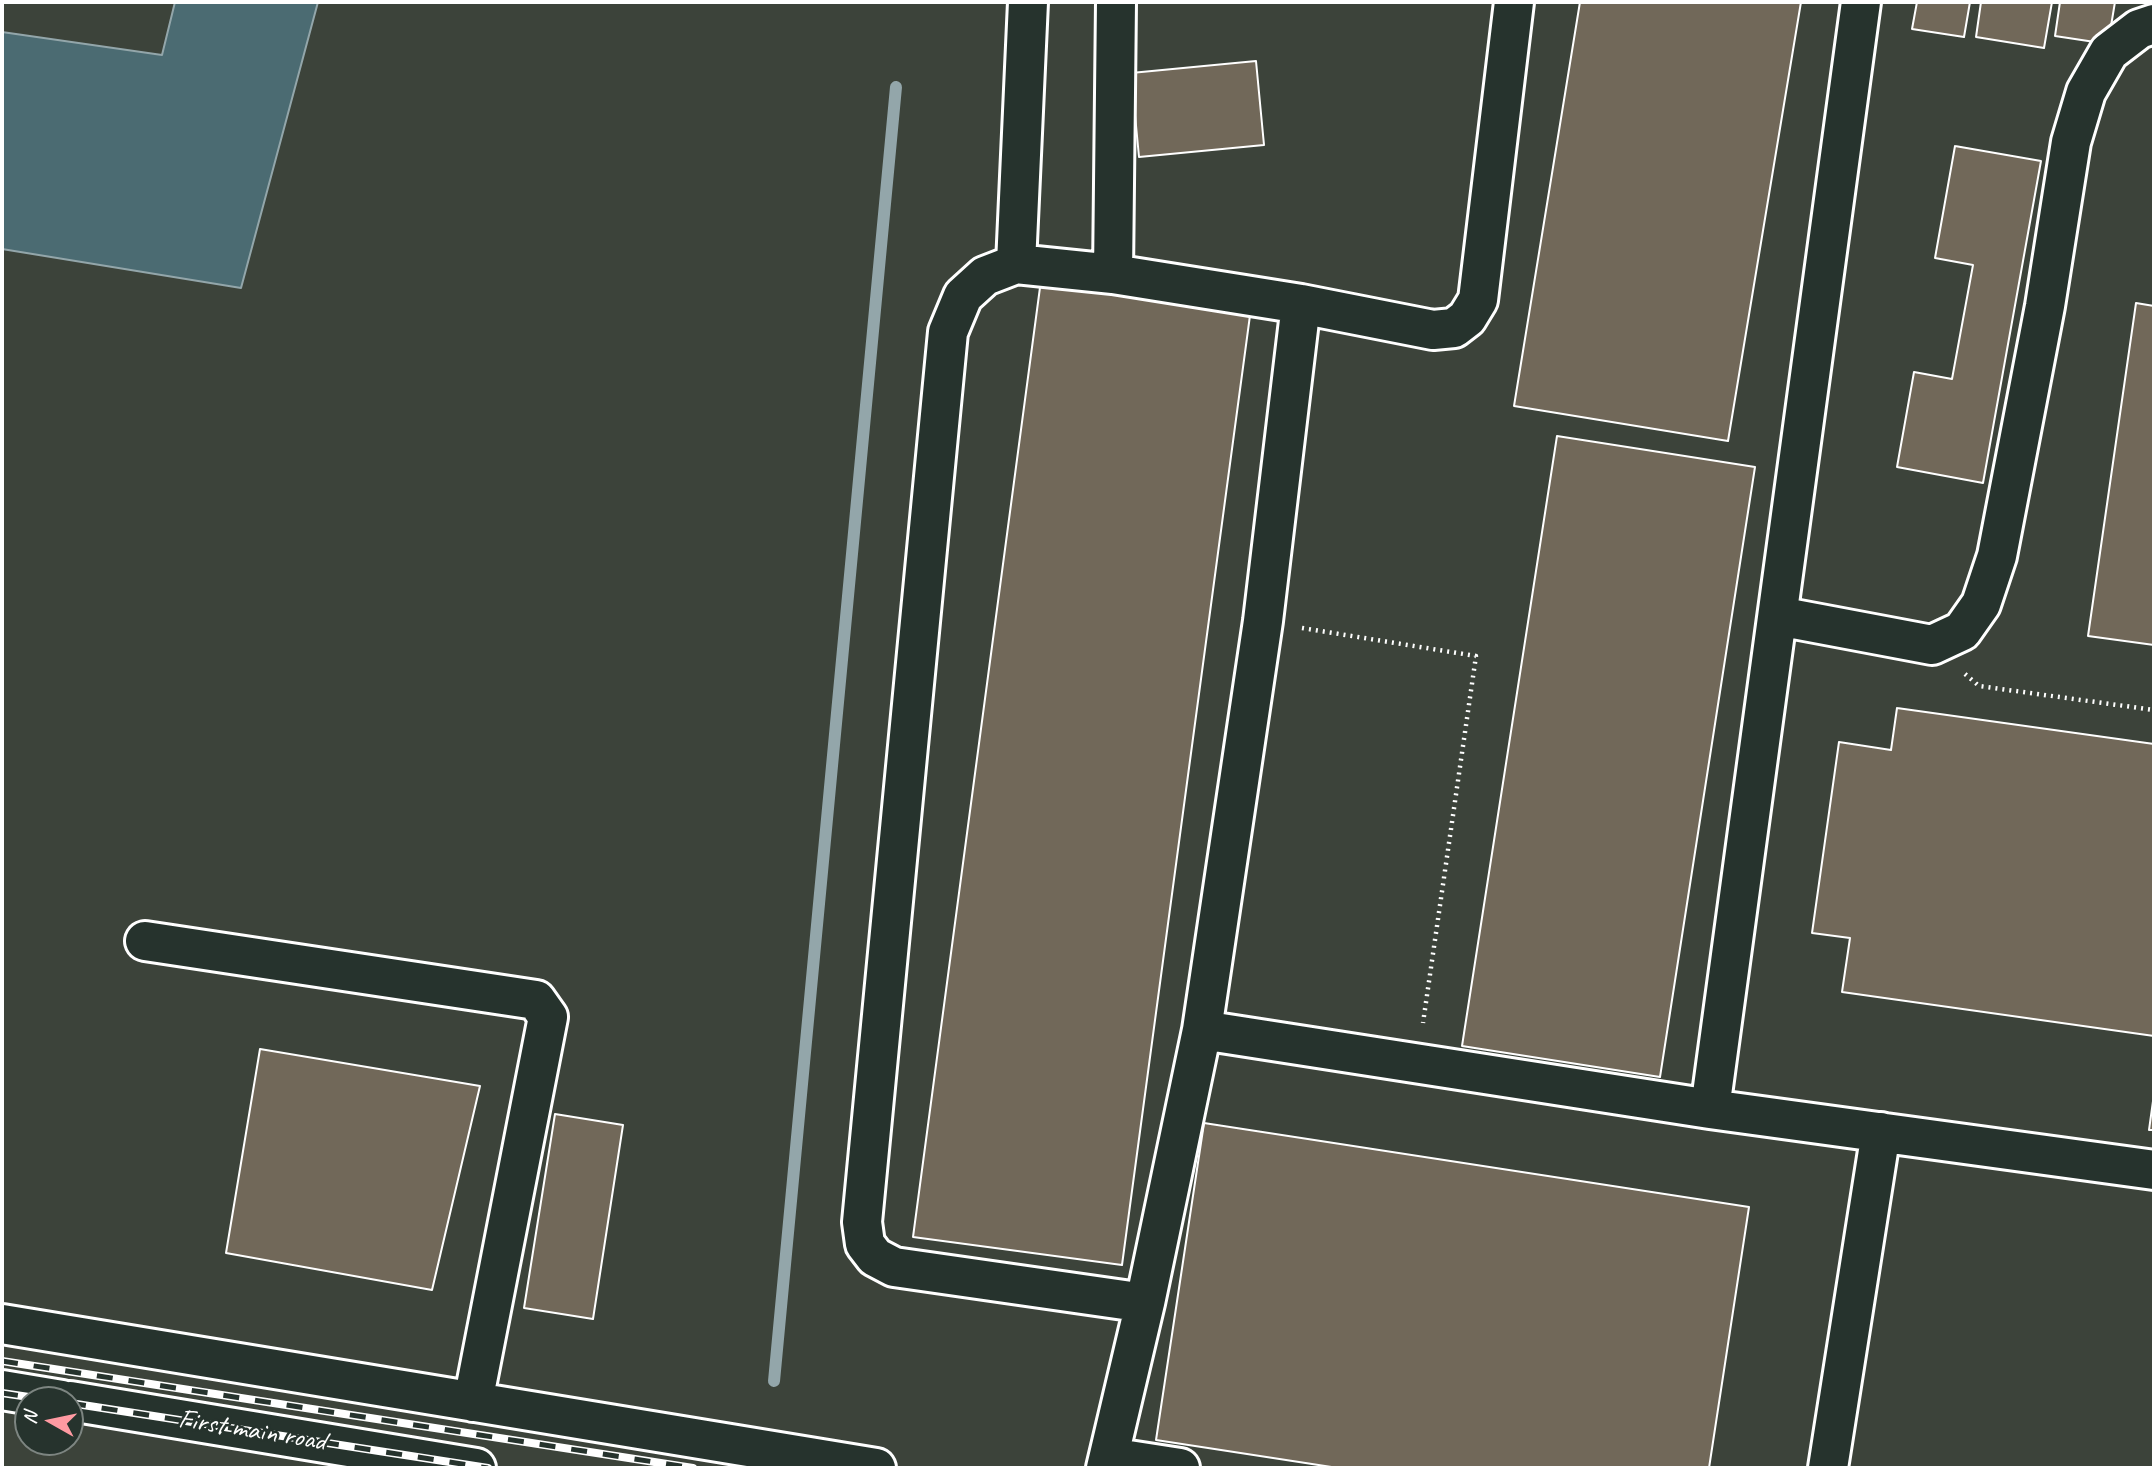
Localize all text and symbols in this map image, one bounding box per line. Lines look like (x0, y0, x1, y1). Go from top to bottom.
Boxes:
north arrow (14, 1386, 84, 1456)
street label: First main road (176, 1403, 328, 1459)
text: N (17, 1410, 43, 1426)

